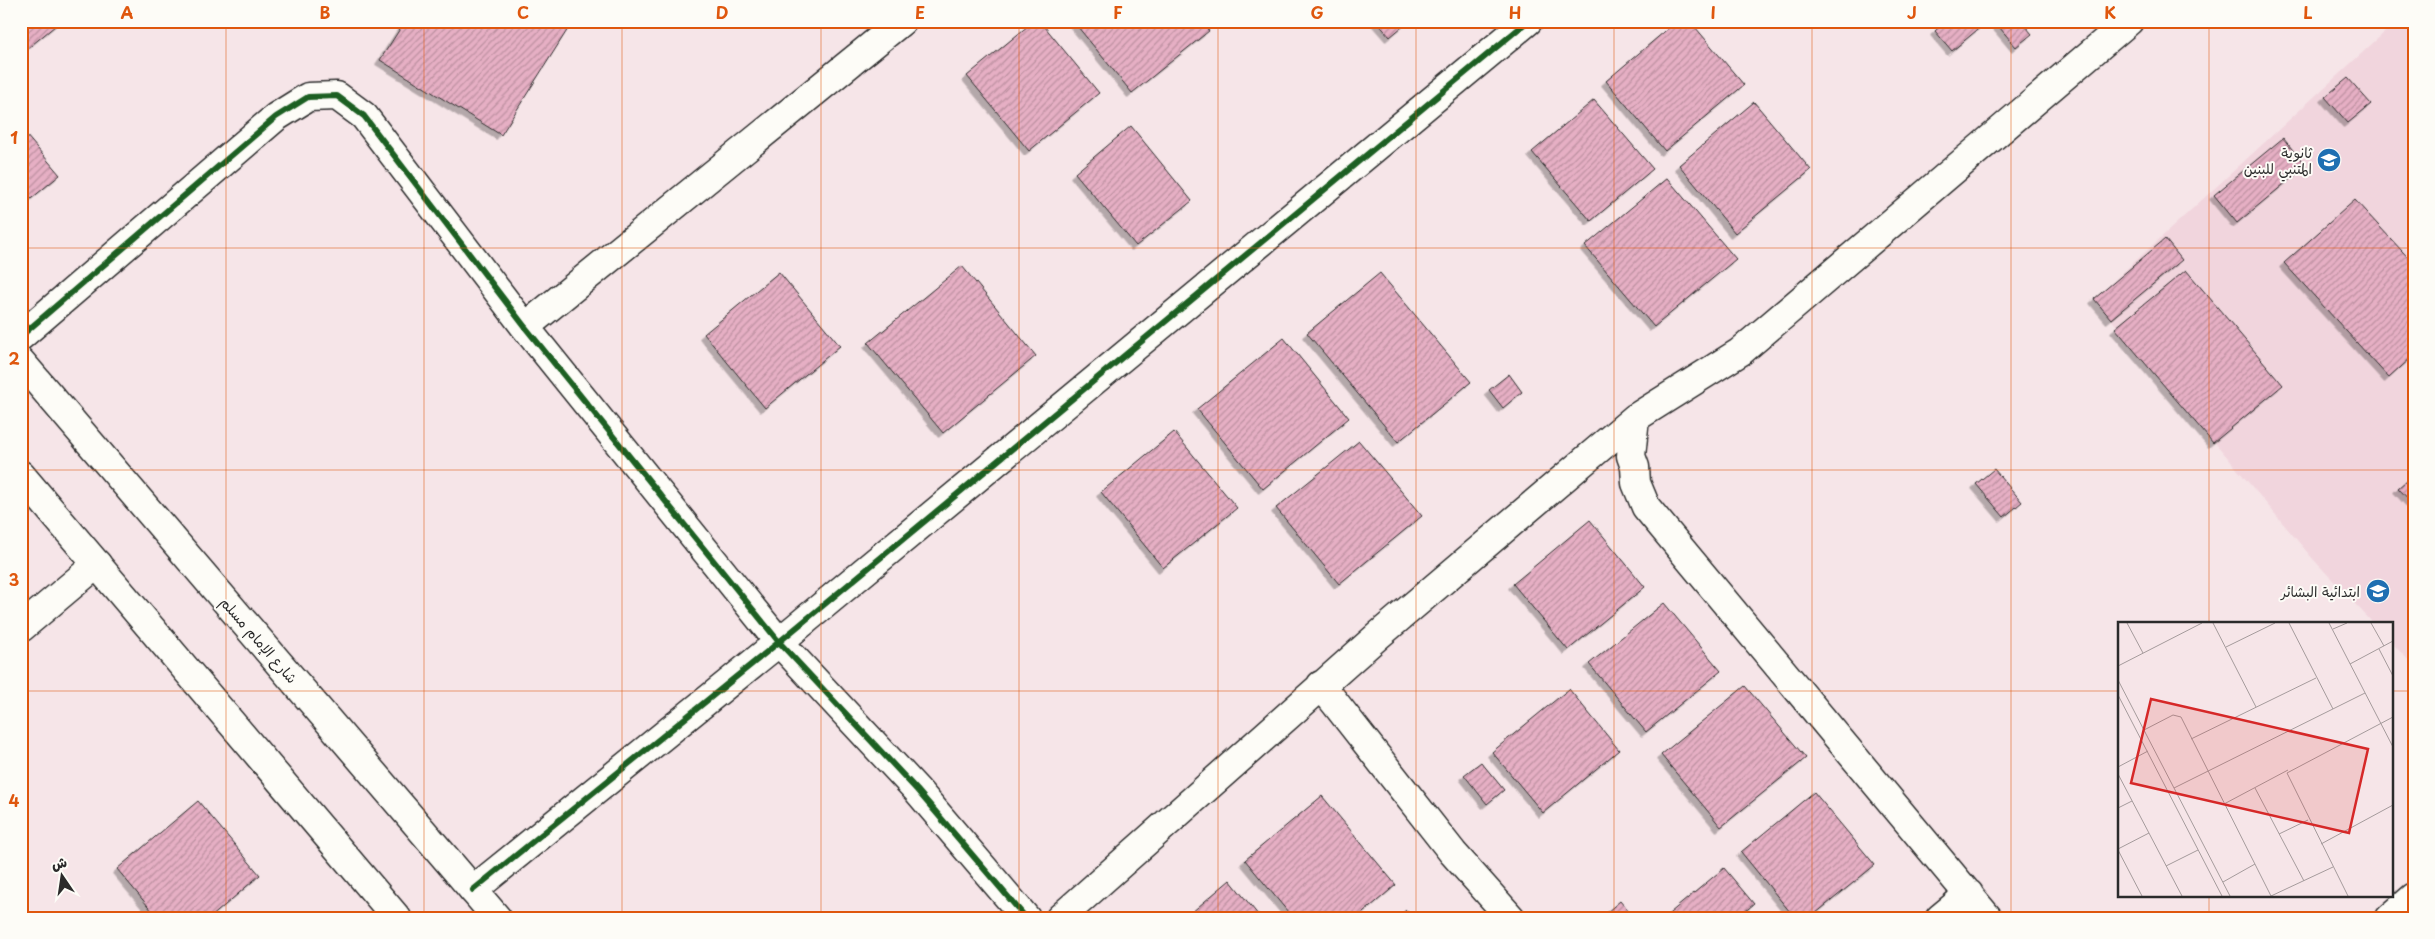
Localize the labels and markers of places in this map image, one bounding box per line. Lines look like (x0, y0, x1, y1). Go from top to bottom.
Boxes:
place label: ثانوية المتنبي للبنين (2244, 142, 2313, 182)
school or university icon: ثانوية المتنبي للبنين (2316, 147, 2342, 173)
school or university icon: ابتدائية البشائر (2365, 578, 2391, 604)
place label: ابتدائية البشائر (2280, 581, 2360, 602)

